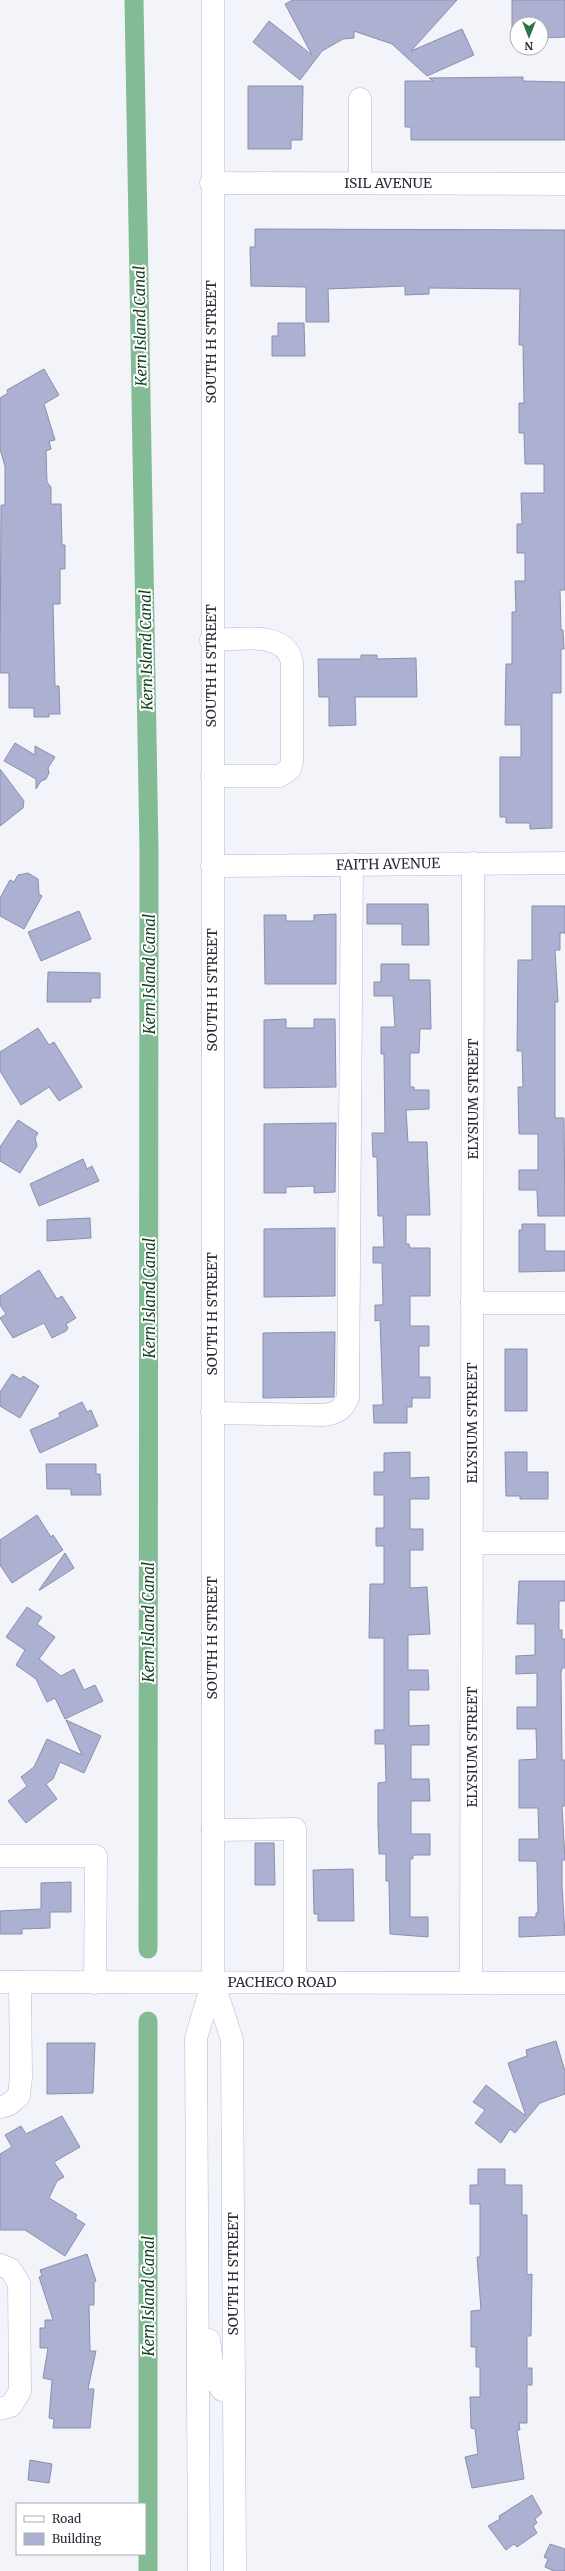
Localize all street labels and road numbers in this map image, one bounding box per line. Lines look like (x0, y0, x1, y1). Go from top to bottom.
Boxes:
street label: ISIL AVENUE (344, 174, 432, 192)
street label: SOUTH H STREET (202, 280, 220, 404)
street label: SOUTH H STREET (202, 604, 220, 728)
street label: FAITH AVENUE (336, 854, 440, 874)
street label: SOUTH H STREET (203, 928, 221, 1052)
street label: ELYSIUM STREET (464, 1038, 482, 1160)
street label: SOUTH H STREET (203, 1252, 221, 1376)
street label: ELYSIUM STREET (463, 1362, 481, 1484)
street label: SOUTH H STREET (203, 1576, 221, 1700)
street label: ELYSIUM STREET (463, 1686, 481, 1808)
street label: PACHECO ROAD (228, 1973, 337, 1991)
street label: SOUTH H STREET (224, 2212, 242, 2336)

